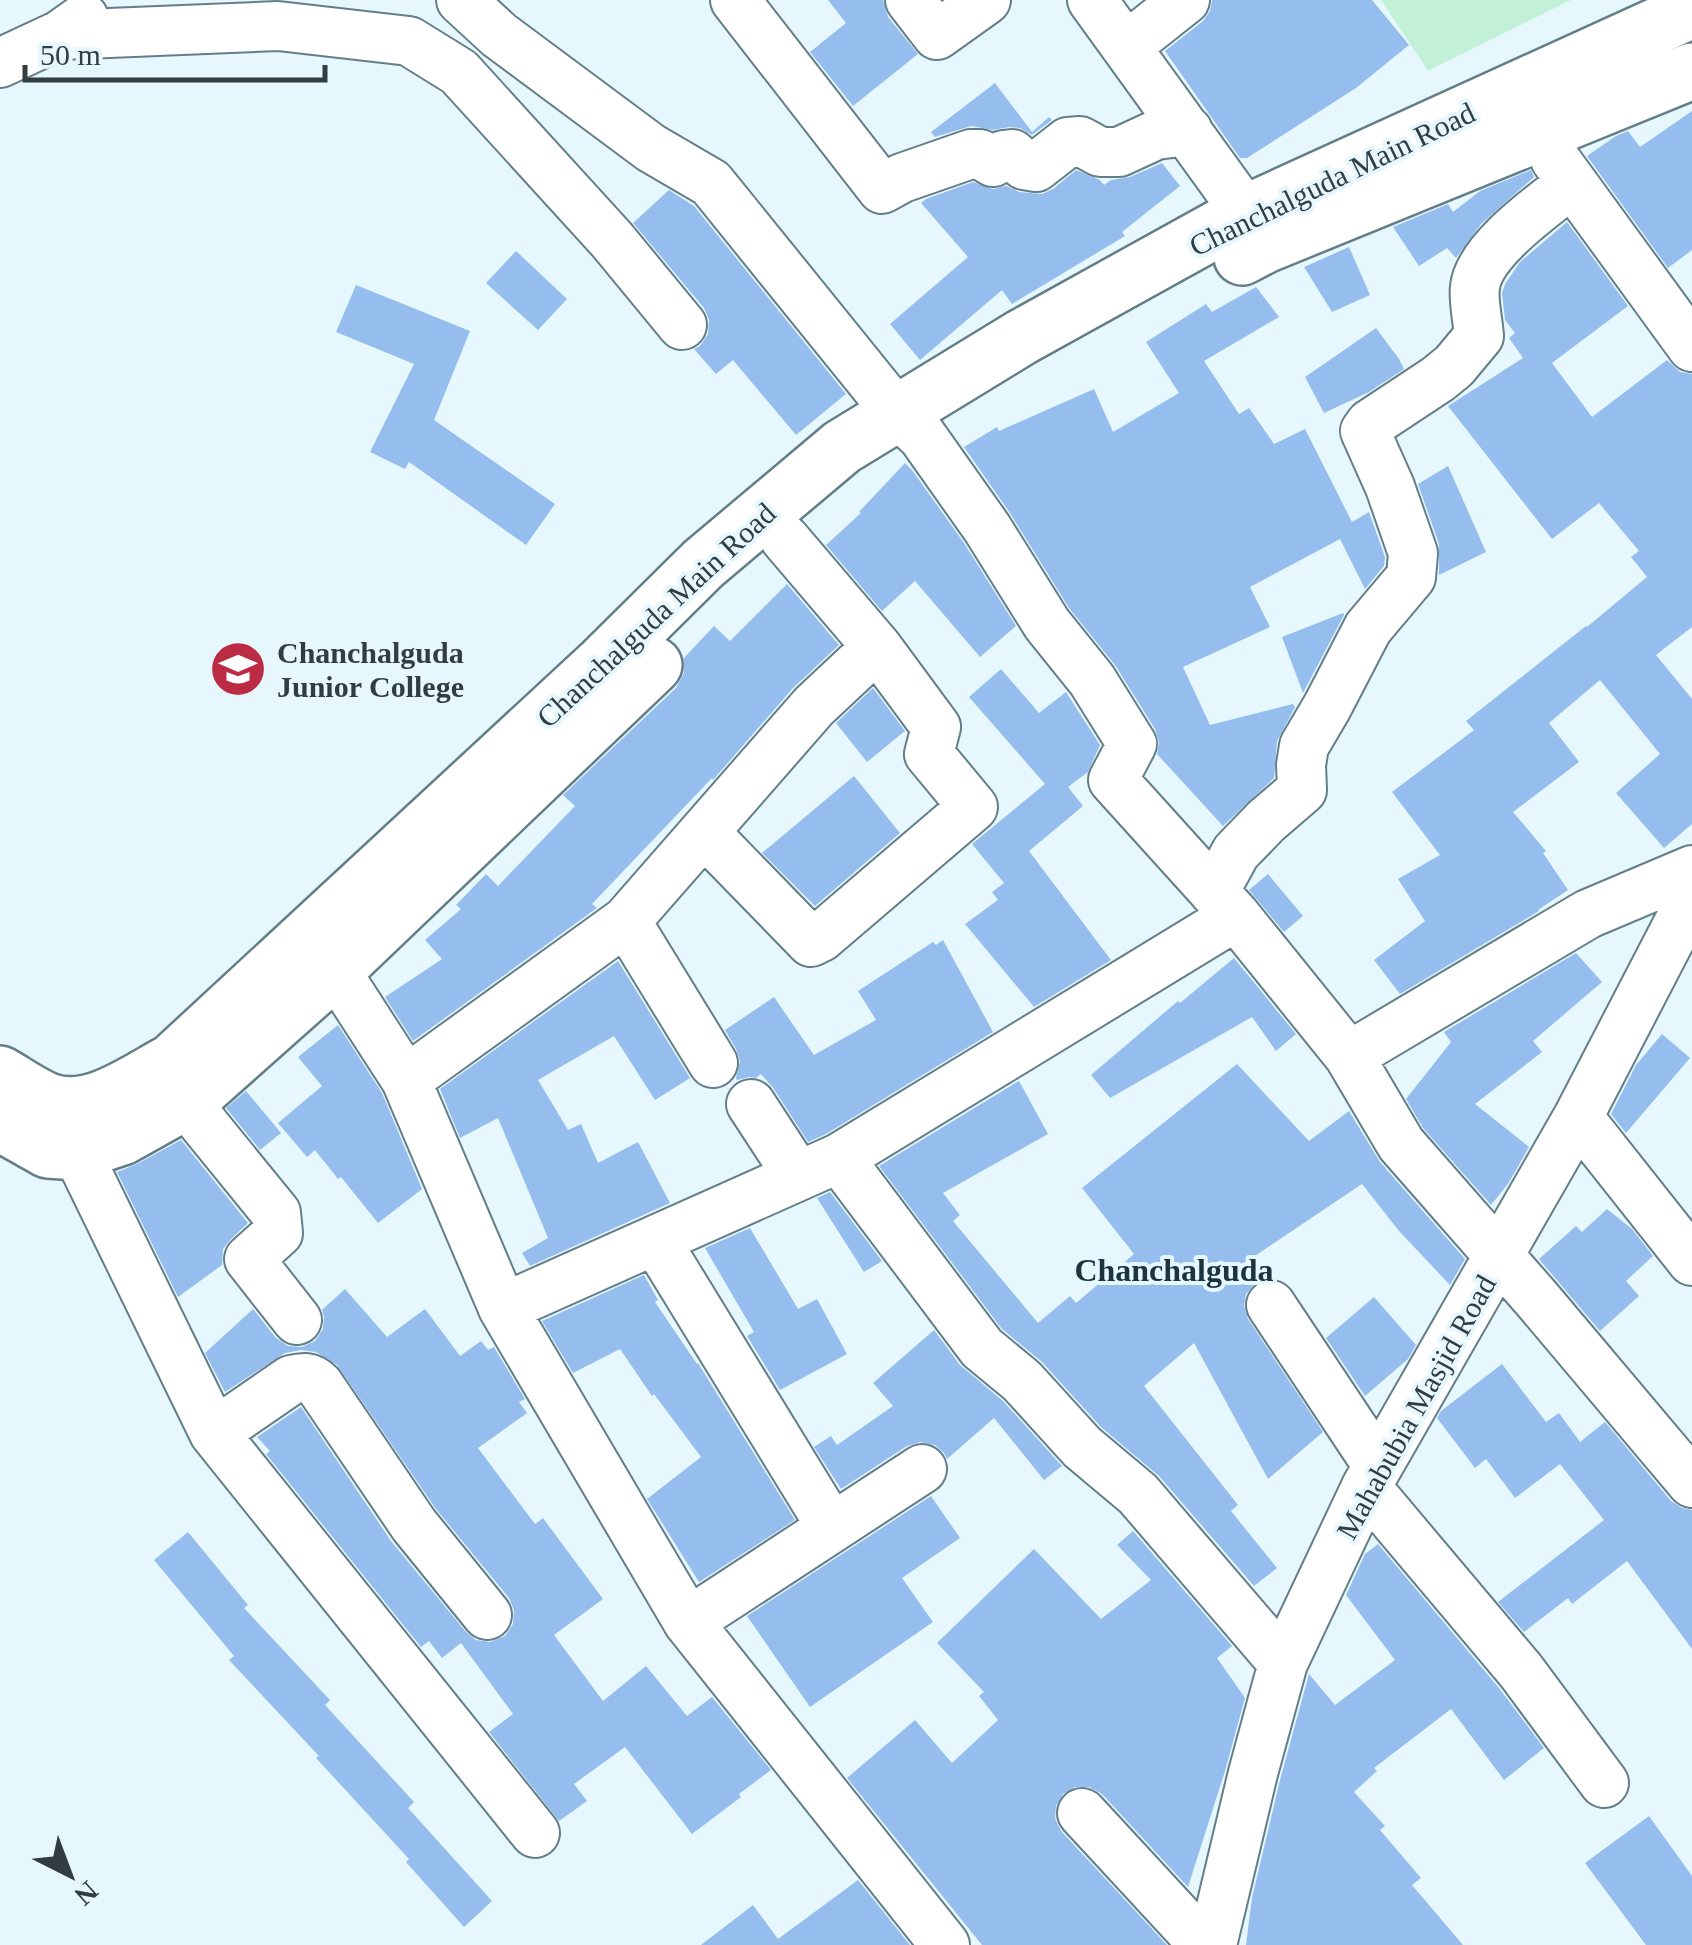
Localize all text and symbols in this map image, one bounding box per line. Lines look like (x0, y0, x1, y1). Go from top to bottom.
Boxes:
scale bar (25, 20, 325, 82)
text: 50 m (40, 38, 101, 71)
street label: Chanchalguda Main Road (1184, 96, 1480, 262)
street label: Chanchalguda Main Road (530, 496, 782, 734)
place label: Chanchalguda Junior College (277, 636, 464, 703)
school or university icon: Chanchalguda Junior College (208, 639, 268, 699)
district label: Chanchalguda (1074, 1252, 1274, 1288)
street label: Mahabubia Masjid Road (1330, 1269, 1502, 1545)
north arrow (20, 1825, 120, 1925)
text: N (69, 1875, 104, 1911)

